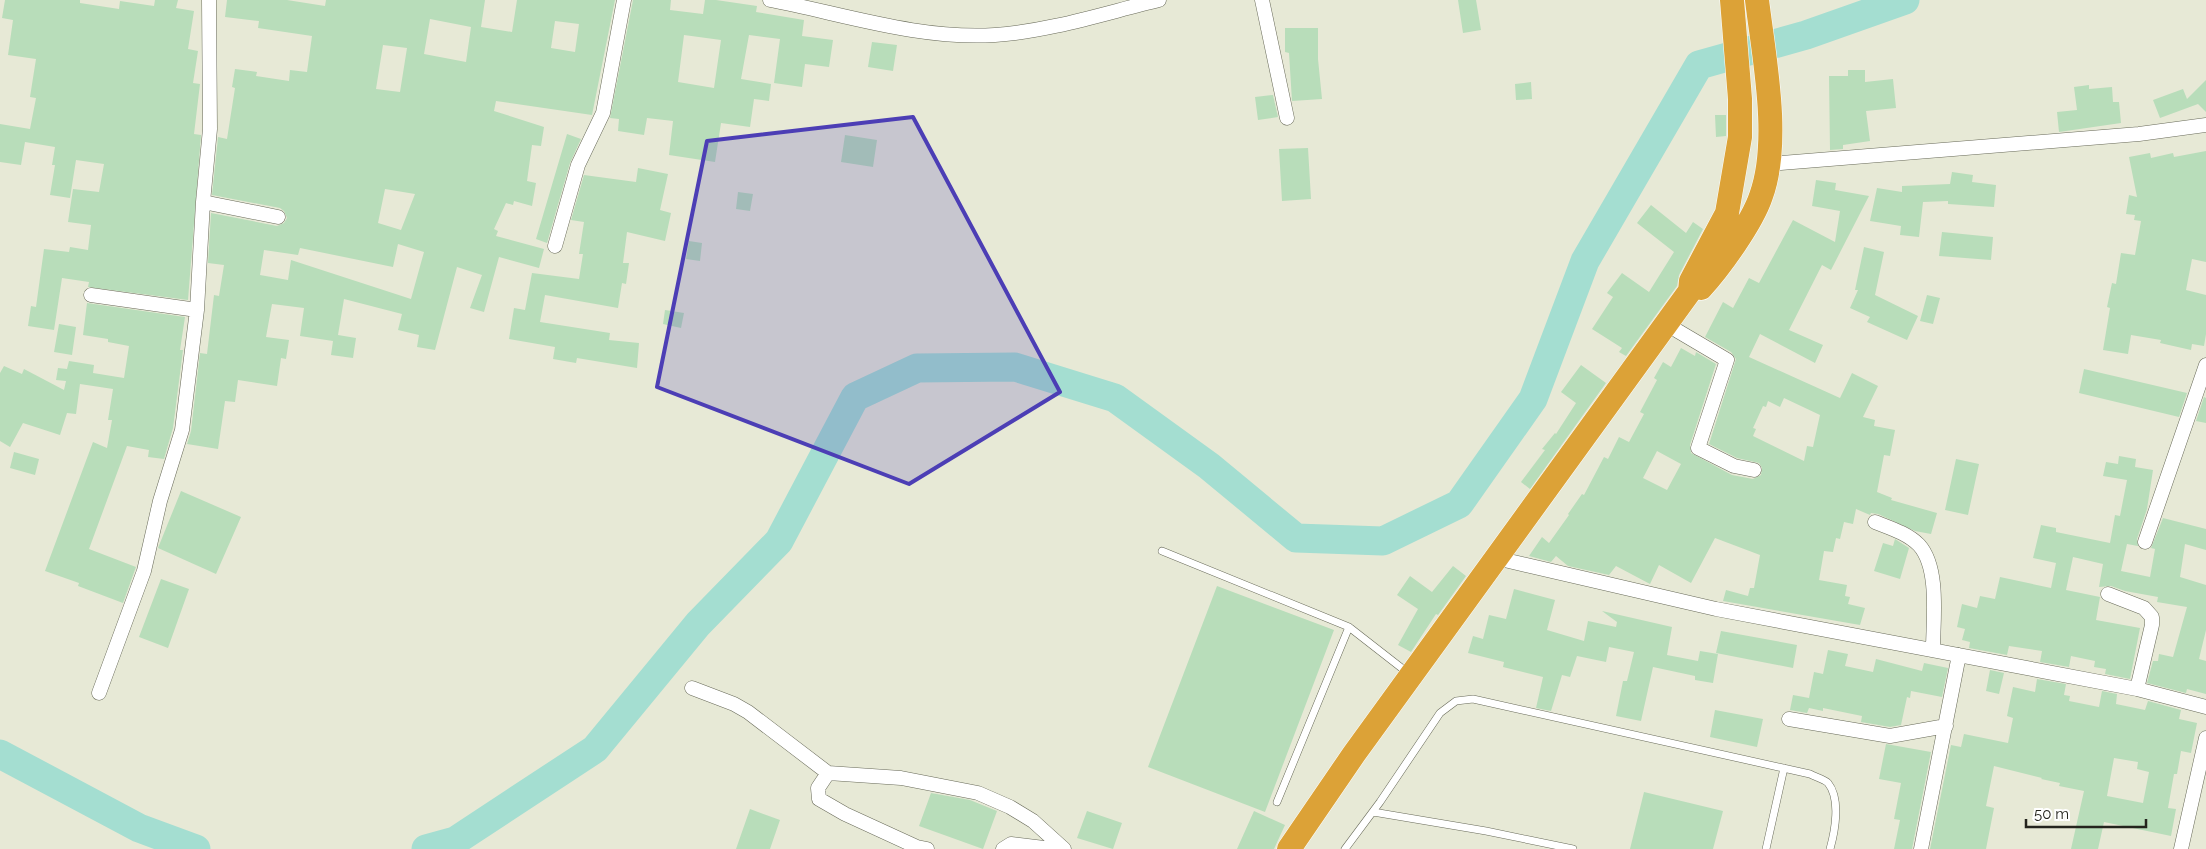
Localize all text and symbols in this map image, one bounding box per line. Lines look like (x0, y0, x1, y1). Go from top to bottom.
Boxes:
scale bar (2026, 796, 2146, 828)
text: 50 m (2034, 805, 2069, 823)

